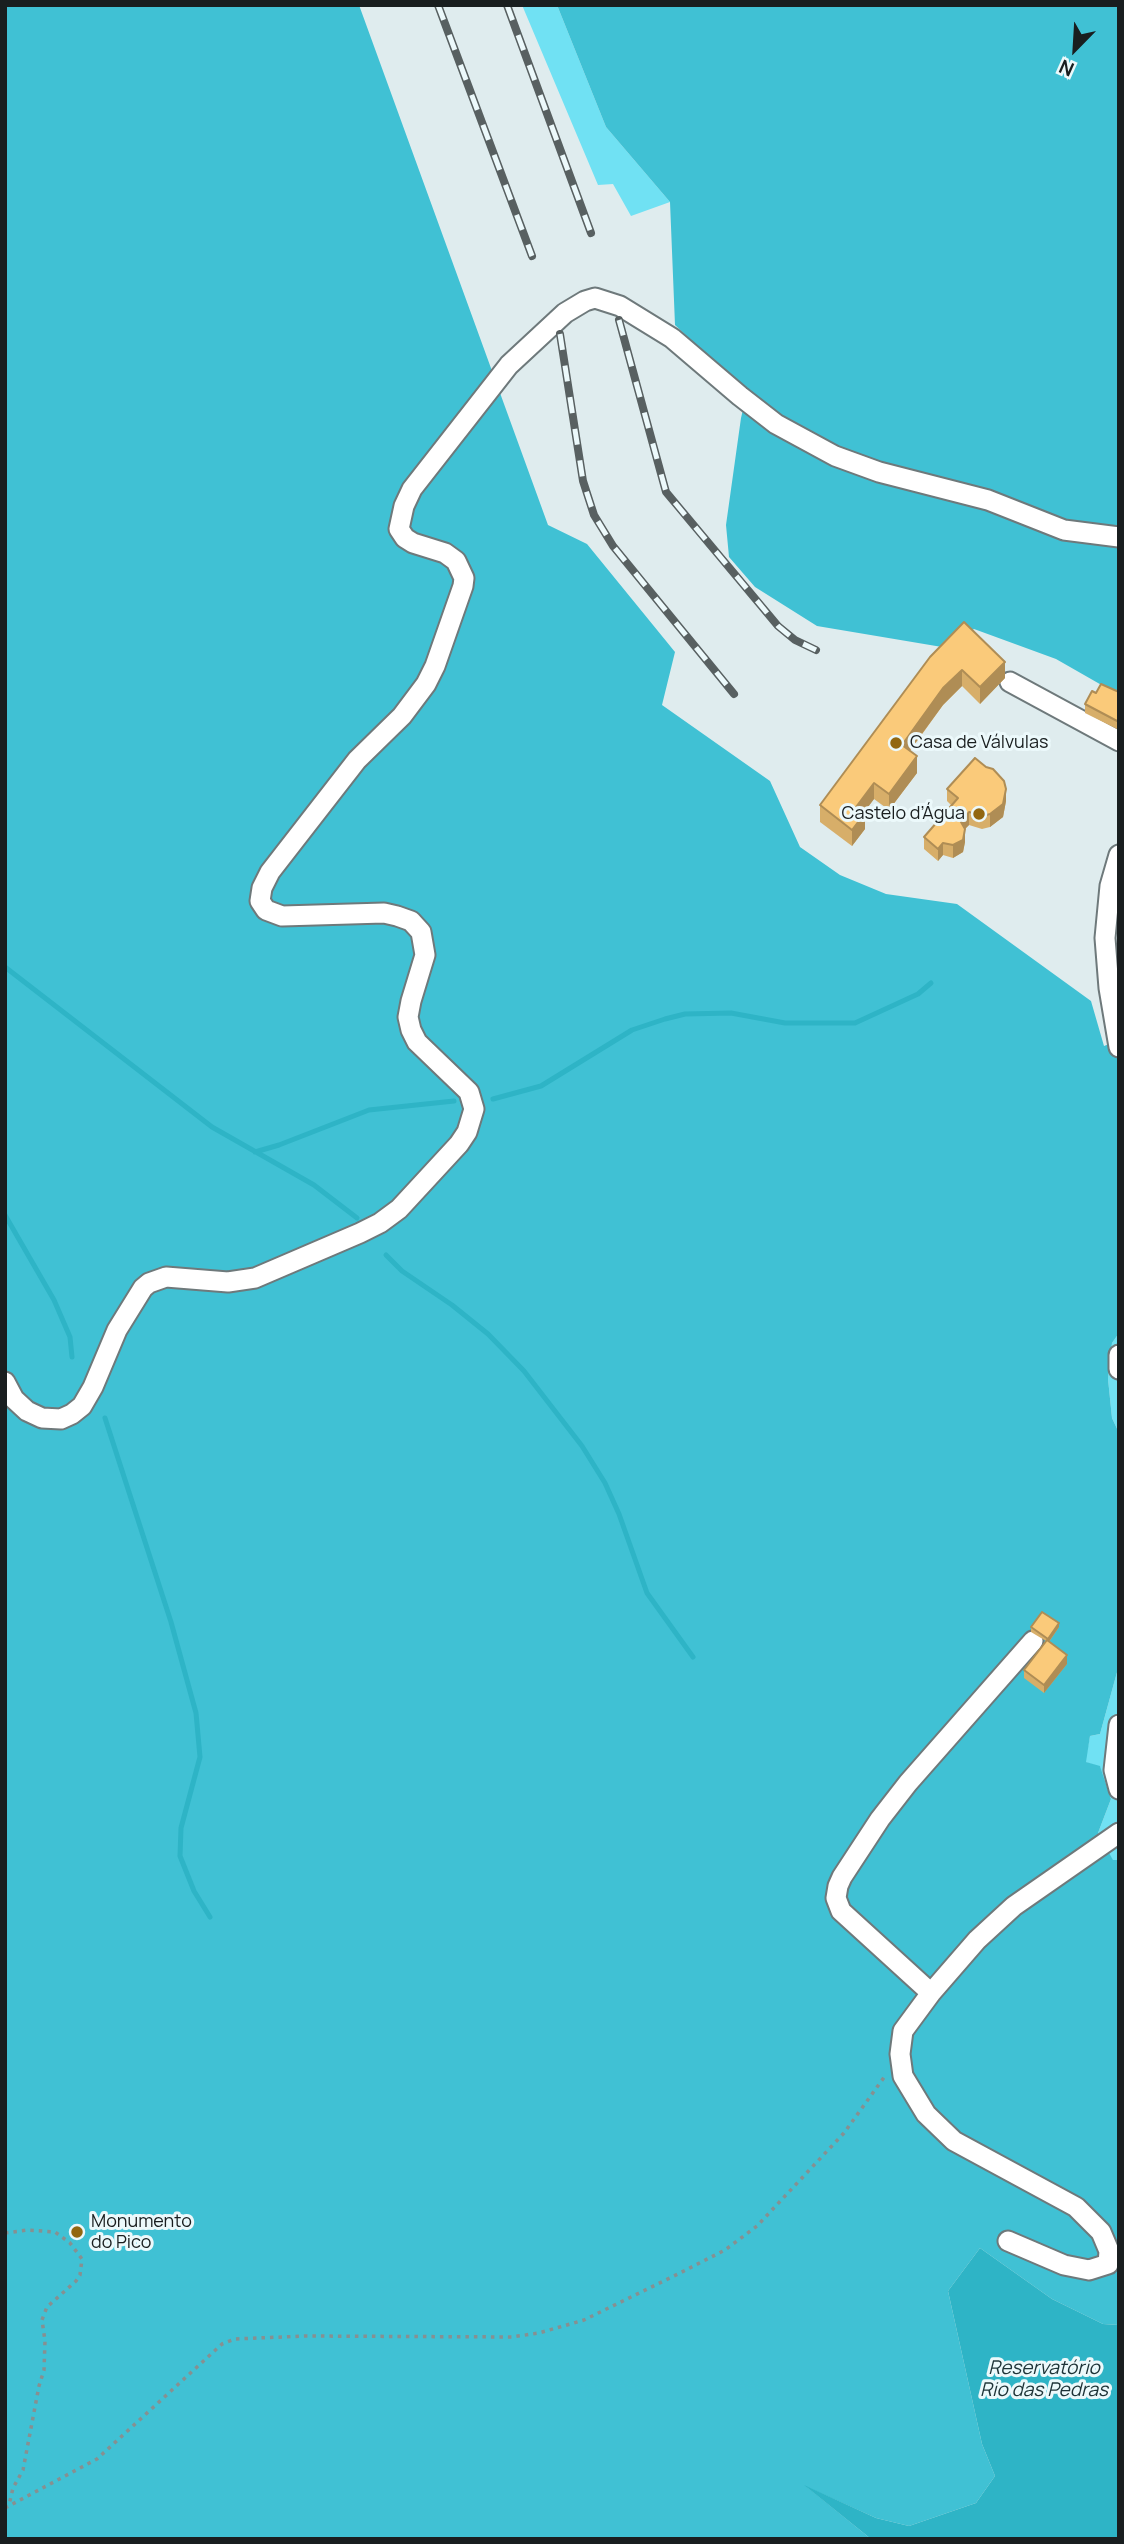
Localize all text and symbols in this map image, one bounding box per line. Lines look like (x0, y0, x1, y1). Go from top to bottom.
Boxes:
north arrow (1040, 14, 1110, 84)
text: N (1055, 54, 1078, 83)
place label: Casa de Válvulas (910, 732, 1048, 754)
marker: Casa de Válvulas (888, 735, 904, 751)
place label: Castelo d’Água (842, 803, 965, 825)
marker: Castelo d’Água (971, 806, 987, 822)
place label: Monumento do Pico (91, 2211, 192, 2254)
marker: Monumento do Pico (69, 2224, 85, 2240)
water label: Reservatório Rio das Pedras (980, 2358, 1108, 2402)

